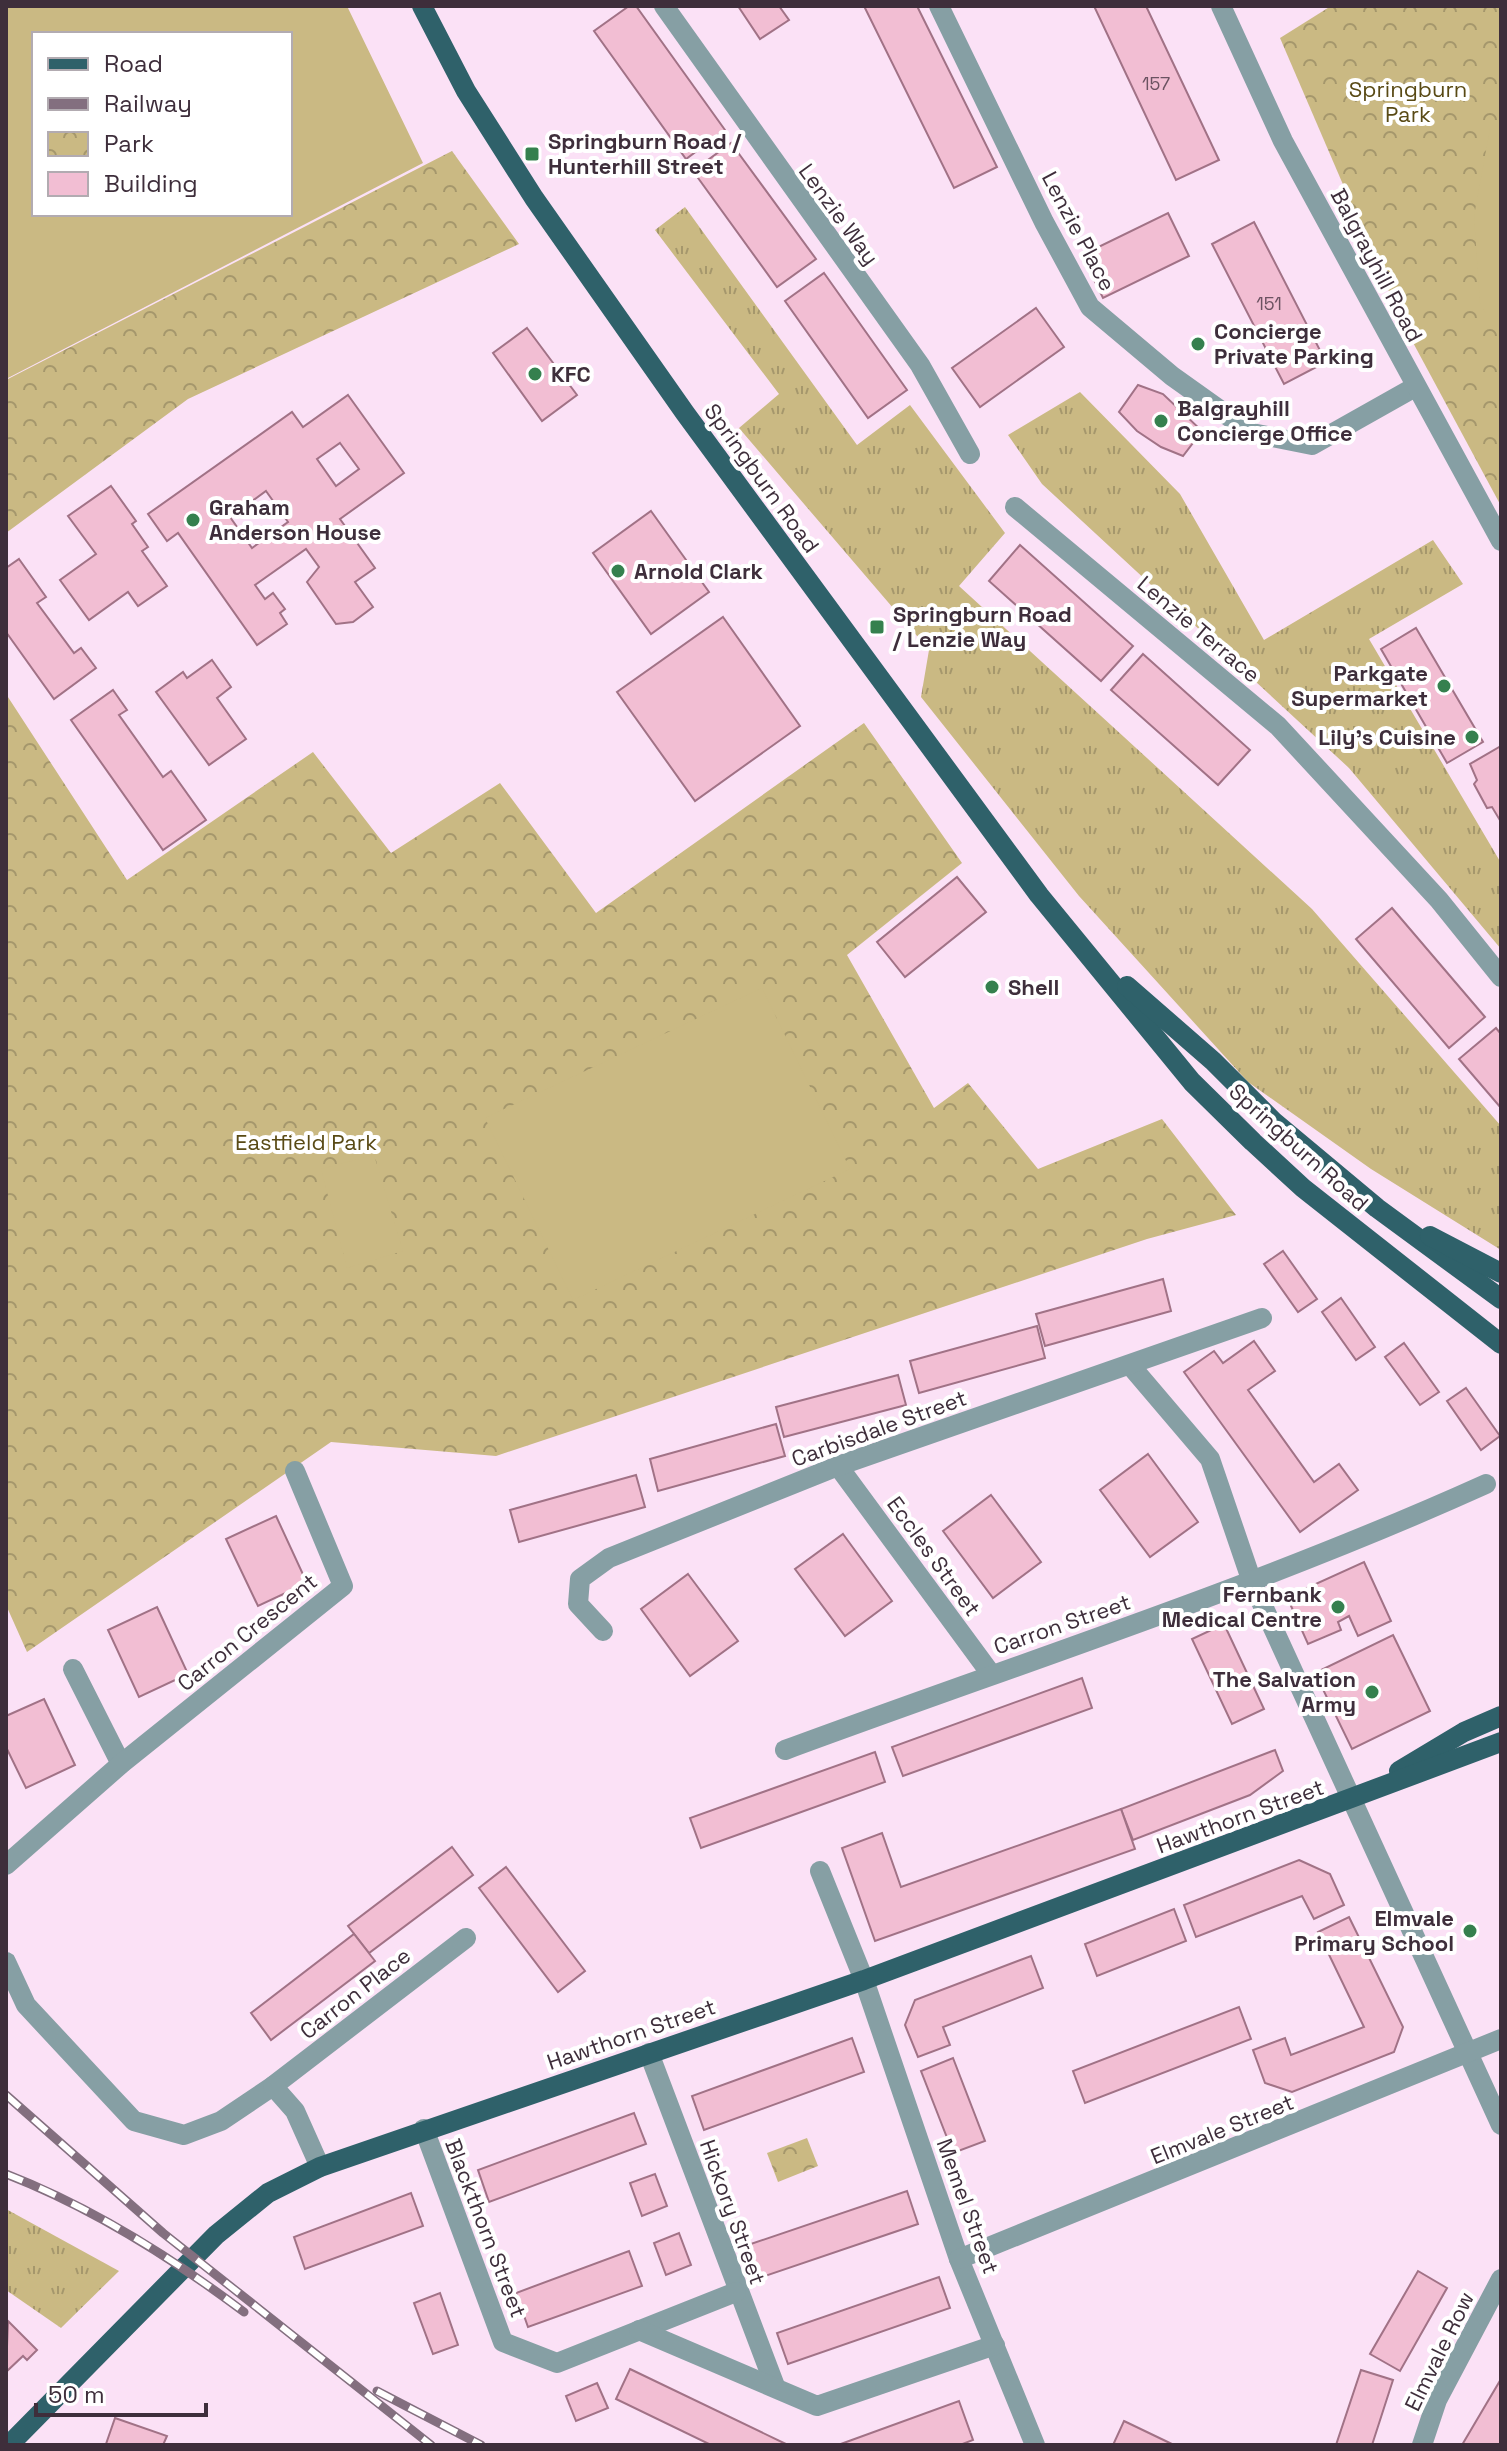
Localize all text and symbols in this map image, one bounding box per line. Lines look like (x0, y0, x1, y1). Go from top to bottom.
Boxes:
legend (32, 32, 292, 216)
text: Road (104, 48, 163, 79)
house number: 157 (1142, 72, 1170, 95)
park label: Springburn Park (1349, 75, 1467, 128)
text: Railway (104, 88, 192, 119)
place label: Springburn Road / Hunterhill Street (548, 127, 741, 180)
text: Park (104, 128, 154, 159)
marker: Springburn Road / Hunterhill Street (523, 145, 541, 163)
street label: Lenzie Way (793, 158, 885, 270)
street label: Lenzie Place (1036, 167, 1122, 295)
text: Building (104, 168, 198, 199)
street label: Balgrayhill Road (1325, 183, 1429, 347)
house number: 151 (1256, 292, 1282, 315)
place label: Concierge Private Parking (1214, 317, 1374, 370)
marker: Concierge Private Parking (1189, 335, 1207, 353)
place label: KFC (551, 360, 591, 388)
marker: KFC (526, 365, 544, 383)
place label: Balgrayhill Concierge Office (1177, 394, 1353, 447)
street label: Springburn Road (698, 398, 826, 558)
marker: Balgrayhill Concierge Office (1152, 412, 1170, 430)
place label: Graham Anderson House (209, 493, 381, 546)
marker: Graham Anderson House (184, 511, 202, 529)
place label: Arnold Clark (634, 557, 764, 585)
marker: Arnold Clark (609, 562, 627, 580)
street label: Lenzie Terrace (1132, 569, 1266, 689)
place label: Springburn Road / Lenzie Way (892, 600, 1072, 653)
marker: Springburn Road / Lenzie Way (868, 618, 886, 636)
place label: Parkgate Supermarket (1291, 659, 1428, 712)
marker: Parkgate Supermarket (1435, 677, 1453, 695)
place label: Lily's Cuisine (1318, 723, 1456, 751)
marker: Lily's Cuisine (1463, 728, 1481, 746)
place label: Shell (1008, 973, 1059, 1001)
marker: Shell (983, 978, 1001, 996)
street label: Springburn Road (1223, 1077, 1375, 1217)
park label: Eastfield Park (235, 1128, 377, 1156)
street label: Carbisdale Street (788, 1383, 970, 1473)
street label: Eccles Street (881, 1490, 987, 1622)
street label: Carron Crescent (171, 1567, 323, 1697)
place label: Fernbank Medical Centre (1162, 1580, 1323, 1633)
street label: Carron Street (990, 1587, 1134, 1661)
marker: Fernbank Medical Centre (1329, 1598, 1347, 1616)
place label: The Salvation Army (1213, 1665, 1356, 1718)
marker: The Salvation Army (1363, 1683, 1381, 1701)
street label: Hawthorn Street (1152, 1773, 1328, 1859)
place label: Elmvale Primary School (1294, 1904, 1454, 1957)
marker: Elmvale Primary School (1461, 1922, 1479, 1940)
street label: Carron Place (294, 1941, 416, 2045)
street label: Hawthorn Street (543, 1992, 719, 2076)
street label: Elmvale Street (1146, 2088, 1298, 2170)
street label: Memel Street (931, 2134, 1005, 2278)
street label: Blackthorn Street (439, 2135, 533, 2321)
street label: Hickory Street (694, 2136, 772, 2288)
street label: Elmvale Row (1398, 2287, 1480, 2415)
scale bar (36, 2367, 206, 2417)
text: 50 m (48, 2379, 105, 2410)

